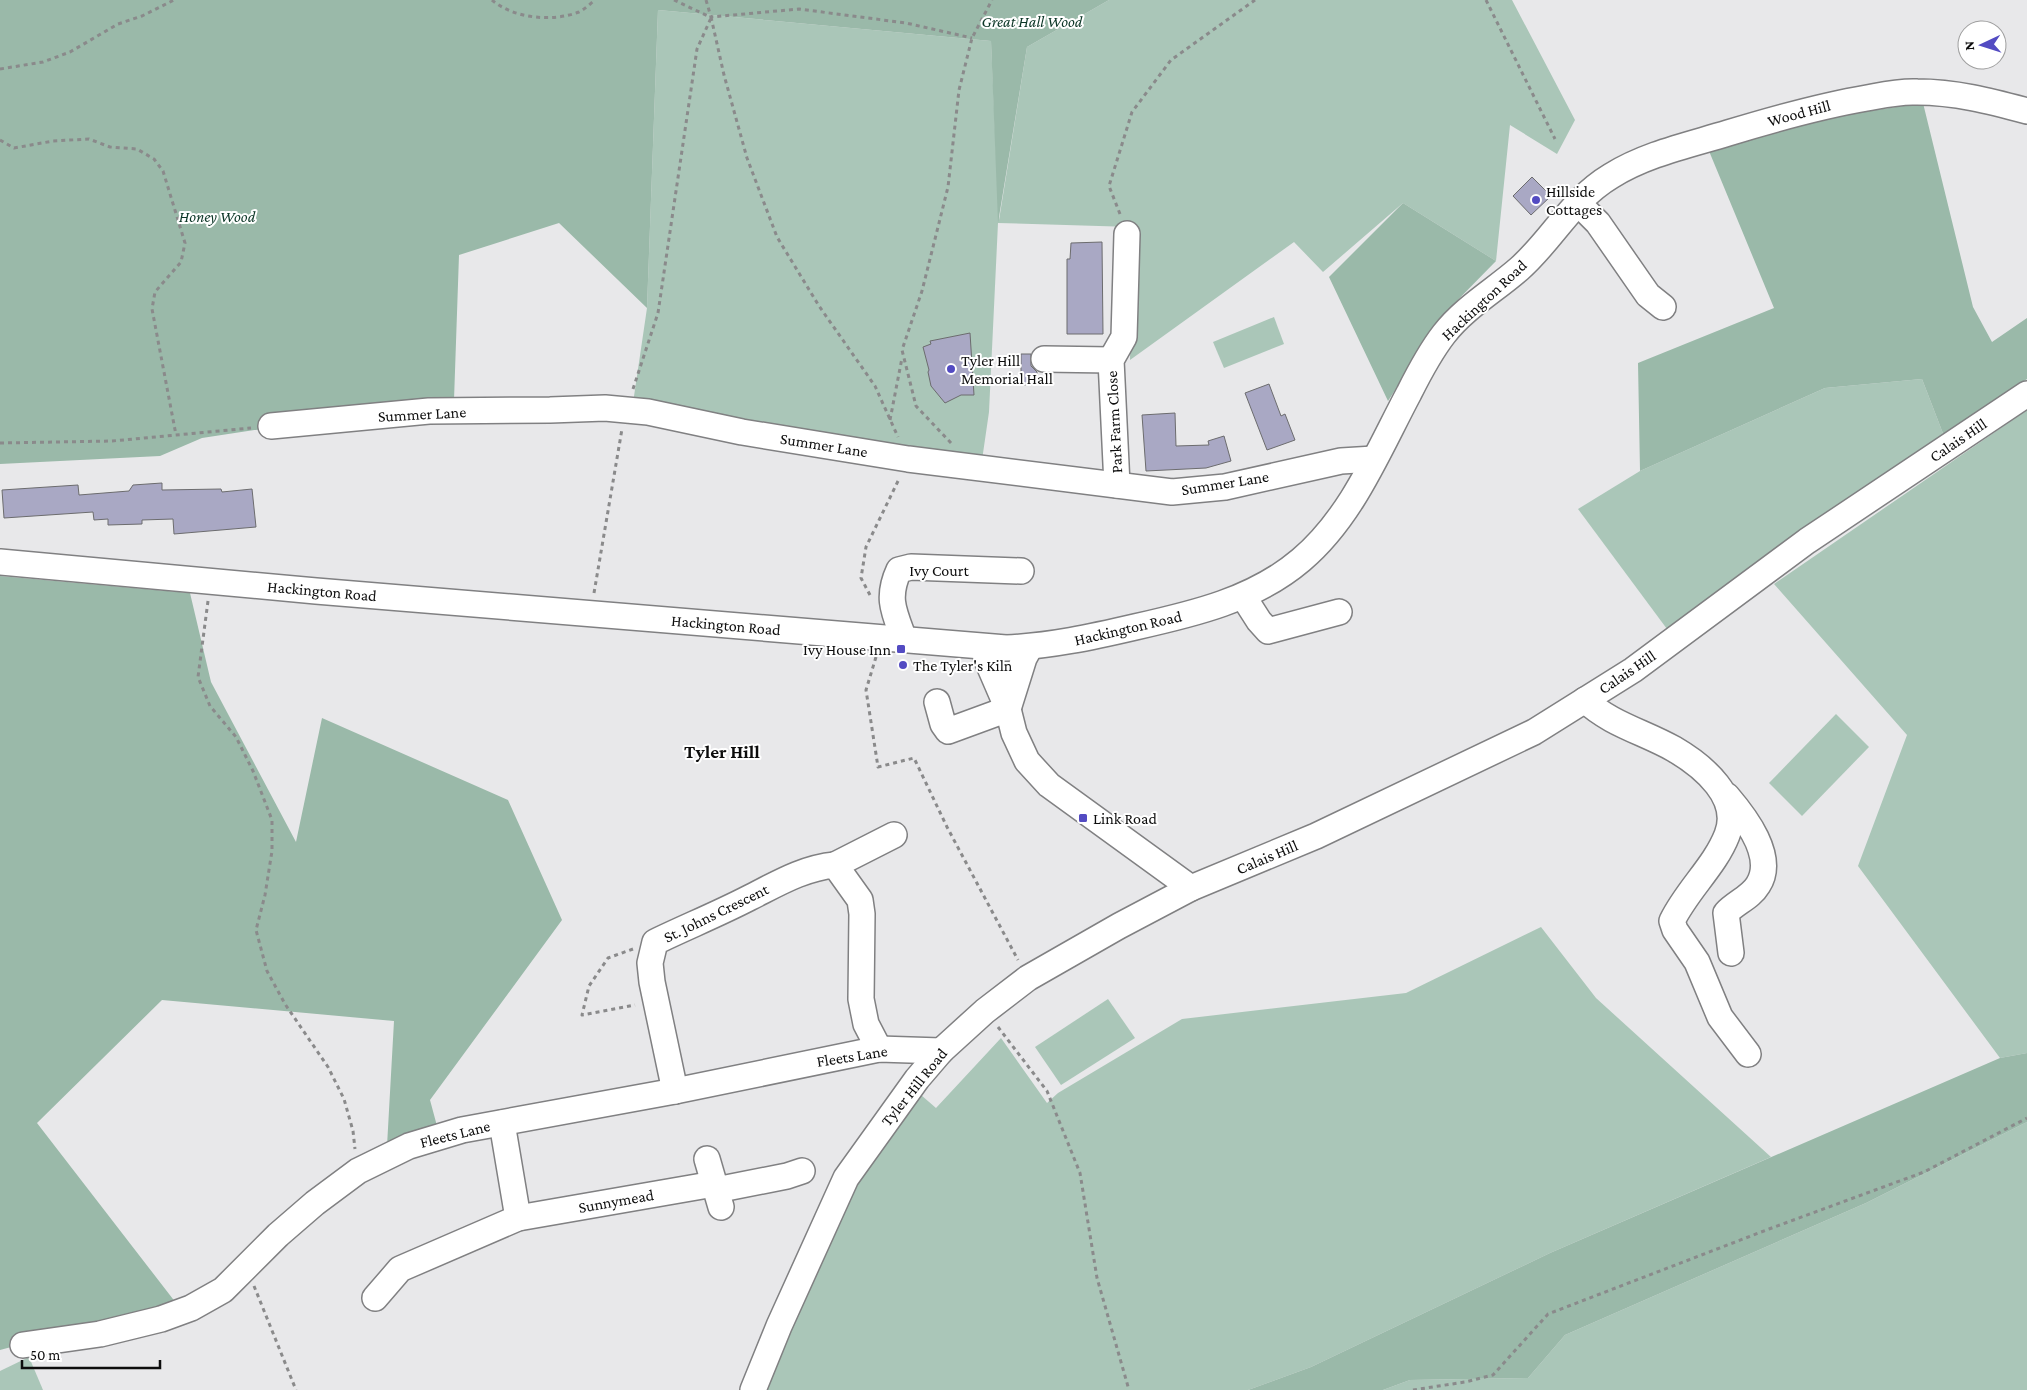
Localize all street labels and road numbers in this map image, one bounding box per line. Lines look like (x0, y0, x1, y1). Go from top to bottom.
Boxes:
street label: Wood Hill (1766, 96, 1832, 130)
street label: Hackington Road (1438, 256, 1531, 344)
street label: Park Farm Close (1103, 370, 1125, 474)
street label: Summer Lane (377, 403, 467, 425)
street label: Calais Hill (1926, 415, 1990, 465)
street label: Summer Lane (779, 430, 869, 460)
street label: Summer Lane (1180, 468, 1270, 498)
street label: Ivy Court (909, 562, 969, 580)
street label: Hackington Road (266, 578, 378, 605)
street label: Hackington Road (1073, 607, 1184, 650)
street label: Hackington Road (670, 612, 782, 639)
street label: Calais Hill (1595, 647, 1659, 697)
street label: Calais Hill (1234, 836, 1300, 878)
street label: St. Johns Crescent (661, 880, 772, 947)
street label: Fleets Lane (815, 1042, 889, 1070)
street label: Tyler Hill Road (878, 1044, 951, 1130)
street label: Fleets Lane (418, 1117, 492, 1151)
street label: Sunnymead (577, 1186, 656, 1217)

